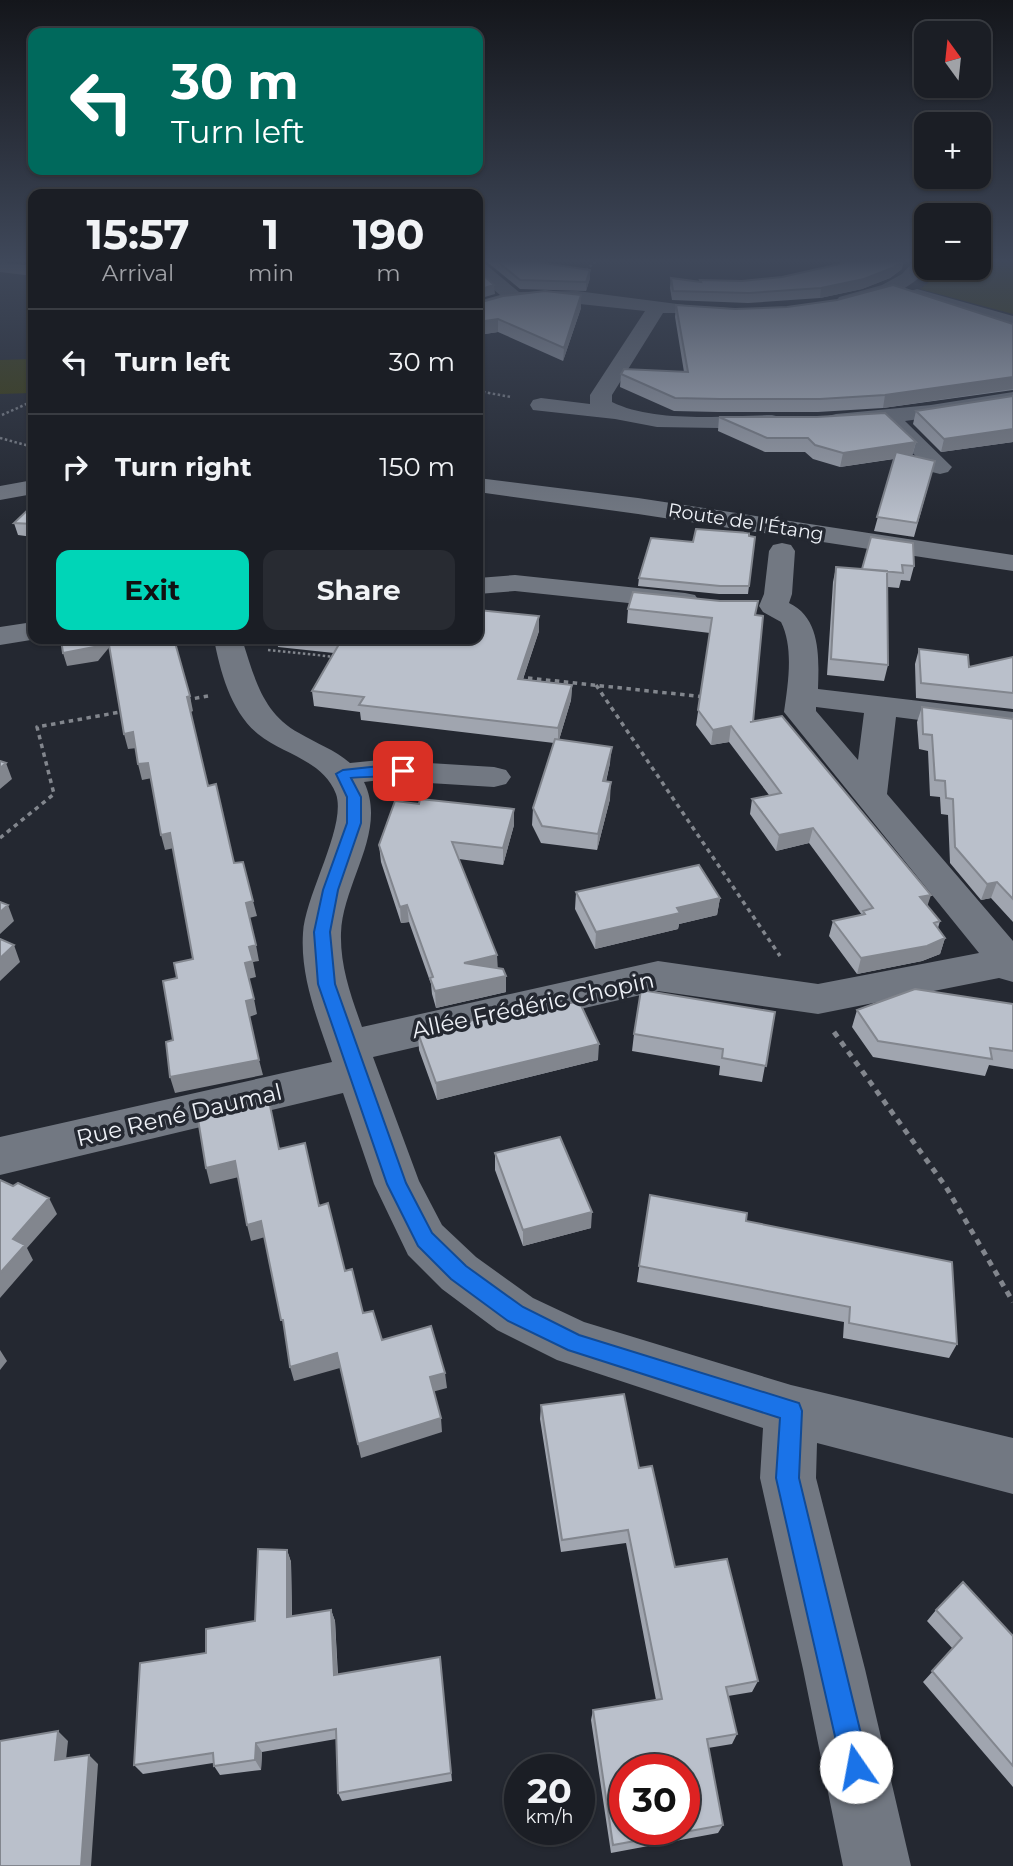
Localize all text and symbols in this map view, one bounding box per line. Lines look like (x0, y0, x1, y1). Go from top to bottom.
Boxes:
north arrow (914, 21, 990, 98)
map controls (914, 21, 991, 280)
text: 30 m (171, 52, 299, 111)
icon: left (56, 56, 147, 147)
text: Turn left (171, 112, 305, 151)
button: + (914, 112, 991, 189)
button: − (914, 203, 991, 280)
text: 15:57 (87, 208, 190, 260)
text: 1 (263, 208, 279, 260)
text: 190 (353, 208, 424, 260)
text: Arrival (102, 259, 174, 287)
text: min (248, 259, 294, 287)
text: m (376, 259, 401, 287)
icon: left (56, 343, 94, 381)
text: Turn left (115, 346, 231, 378)
text: 30 m (389, 346, 455, 378)
icon: right (56, 448, 94, 486)
text: Turn right (115, 451, 251, 483)
text: 150 m (379, 451, 455, 483)
street label: Route de l'Étang (666, 498, 826, 546)
button: Exit (56, 550, 249, 630)
button: Share (263, 550, 455, 630)
pin (373, 741, 433, 801)
icon: arrive (384, 752, 422, 790)
street label: Allée Frédéric Chopin (409, 966, 657, 1044)
street label: Rue René Daumal (73, 1078, 285, 1152)
position arrow (819, 1730, 893, 1804)
speed limit sign: 30 (609, 1754, 700, 1845)
text: 20 (527, 1769, 572, 1812)
text: km/h (525, 1806, 574, 1828)

